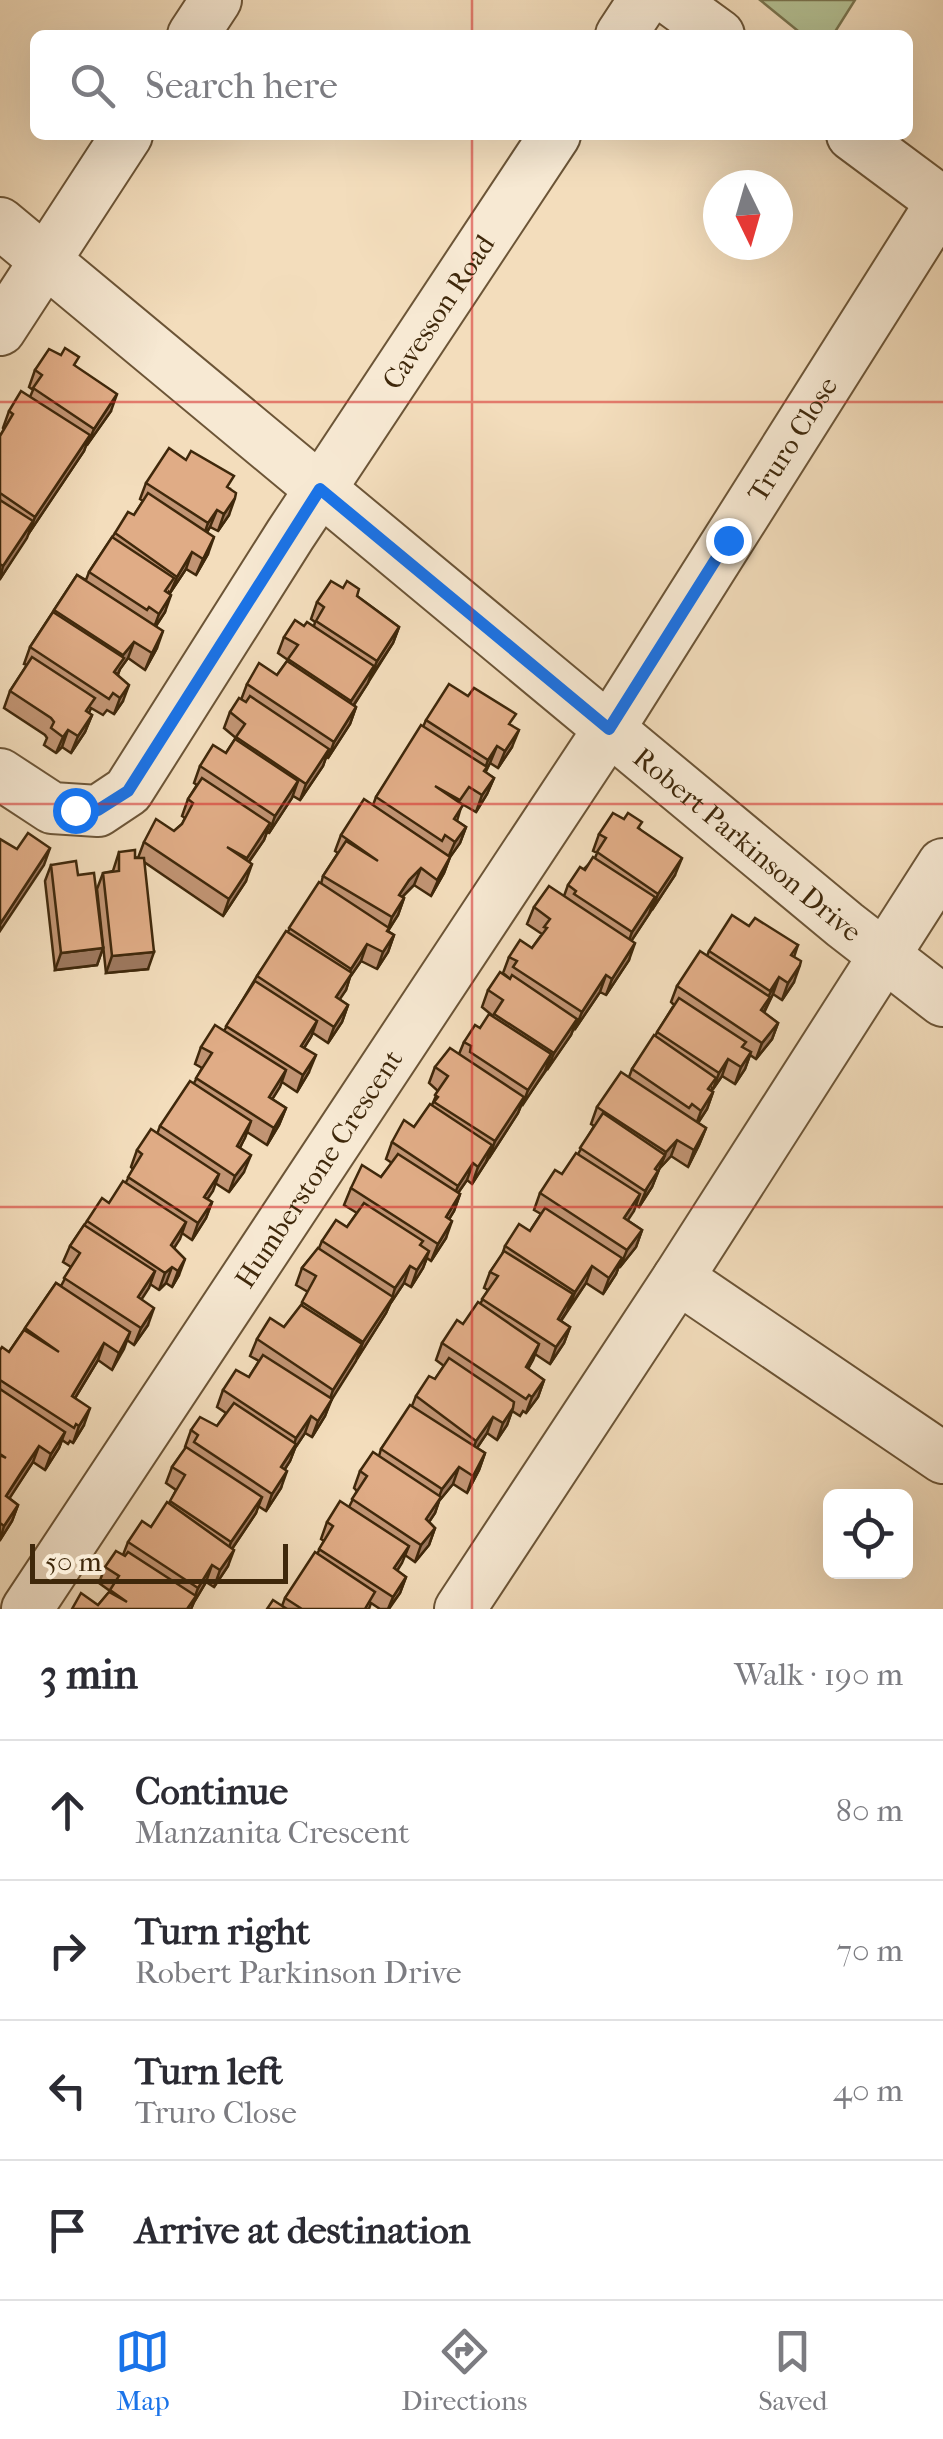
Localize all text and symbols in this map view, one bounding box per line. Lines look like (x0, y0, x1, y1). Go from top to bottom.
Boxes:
search box (30, 30, 913, 140)
icon: search (65, 58, 120, 113)
text: Search here (145, 63, 338, 108)
north arrow (703, 170, 793, 260)
street label: Cavesson Road (375, 228, 502, 395)
street label: Truro Close (741, 370, 844, 508)
route end (706, 518, 752, 564)
street label: Robert Parkinson Drive (627, 740, 868, 949)
route start (53, 788, 99, 834)
street label: Humberstone Crescent (228, 1044, 409, 1294)
map controls (823, 1489, 913, 1579)
button: locate (823, 1489, 913, 1579)
scale bar (30, 1539, 288, 1584)
text: 50 m (45, 1545, 102, 1578)
text: 3 min (40, 1650, 138, 1699)
text: Walk · 190 m (734, 1656, 903, 1693)
text: Continue (135, 1769, 288, 1814)
icon: ahead (40, 1783, 95, 1838)
text: 80 m (836, 1792, 903, 1829)
text: Manzanita Crescent (135, 1814, 410, 1851)
text: Turn right (135, 1909, 310, 1954)
icon: right (40, 1923, 95, 1978)
text: 70 m (837, 1932, 903, 1969)
text: Robert Parkinson Drive (135, 1954, 462, 1991)
text: Turn left (135, 2049, 283, 2094)
icon: left (40, 2063, 95, 2118)
text: 40 m (833, 2072, 903, 2109)
text: Truro Close (135, 2094, 297, 2131)
icon: arrive (40, 2203, 95, 2258)
text: Arrive at destination (135, 2208, 471, 2253)
tab: Map (115, 2324, 170, 2417)
tab: Directions (401, 2324, 527, 2417)
tab: Saved (758, 2324, 828, 2417)

